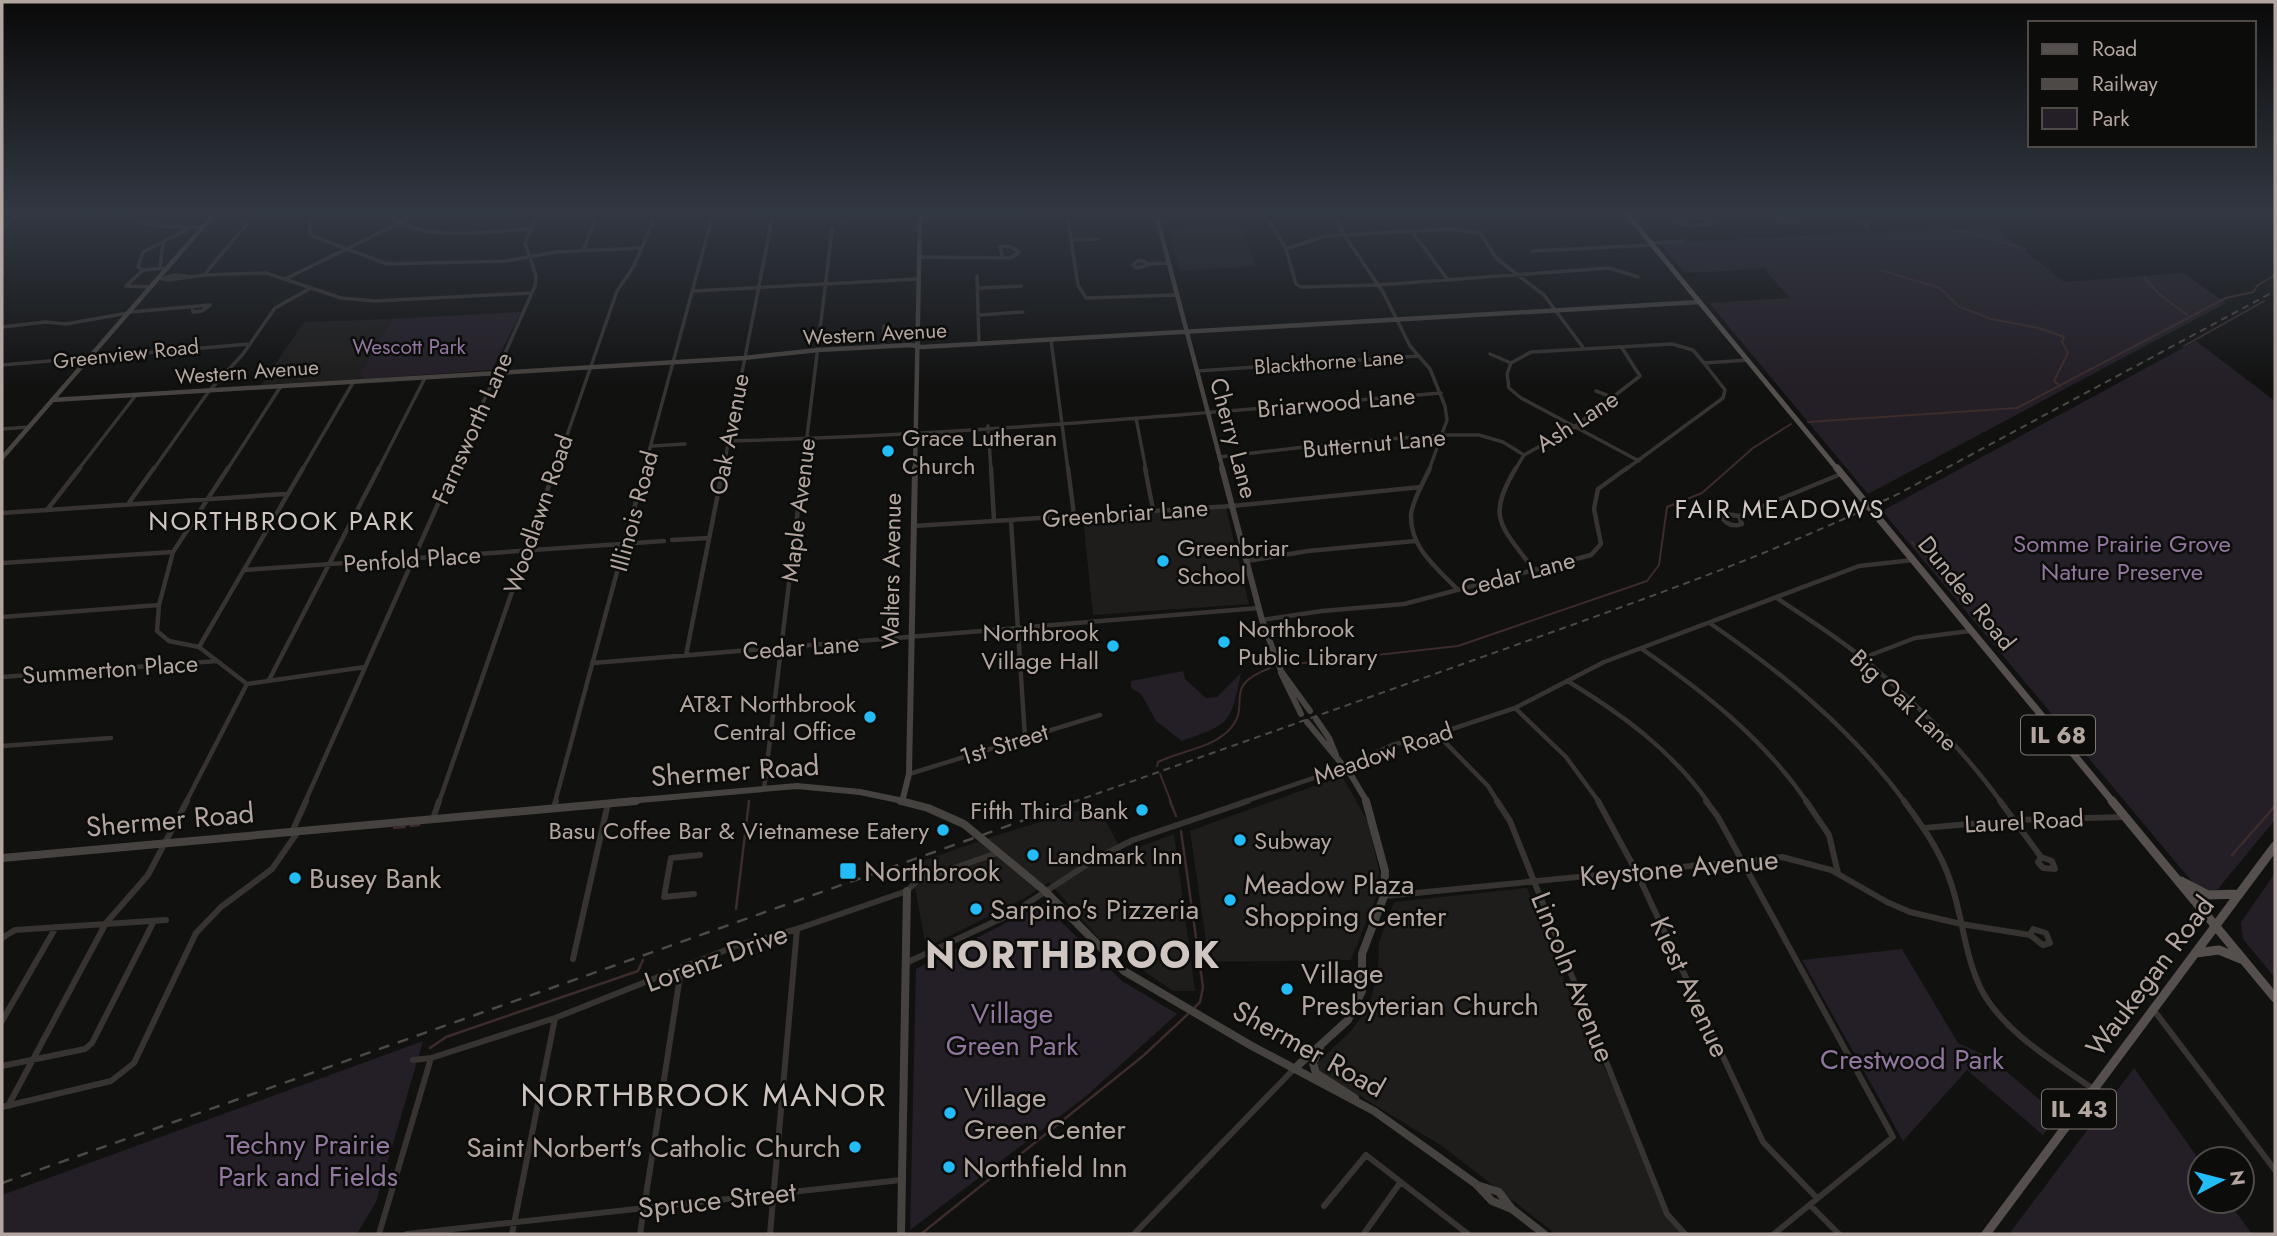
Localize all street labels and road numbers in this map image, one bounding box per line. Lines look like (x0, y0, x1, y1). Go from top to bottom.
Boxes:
street label: Western Avenue (802, 315, 948, 353)
street label: Greenview Road (51, 331, 201, 377)
street label: Blackthorne Lane (1253, 342, 1405, 382)
street label: Farnsworth Lane (423, 346, 521, 510)
street label: Western Avenue (174, 352, 320, 392)
street label: Oak Avenue (700, 370, 758, 498)
street label: Cherry Lane (1201, 374, 1267, 502)
street label: Briarwood Lane (1255, 378, 1417, 426)
street label: Ash Lane (1529, 381, 1625, 461)
street label: Butternut Lane (1301, 419, 1447, 467)
street label: Woodlawn Road (494, 430, 582, 598)
street label: Maple Avenue (772, 436, 824, 584)
street label: Illinois Road (601, 447, 667, 575)
street label: Greenbriar Lane (1041, 490, 1209, 536)
street label: Walters Avenue (872, 492, 910, 650)
street label: Dundee Road (1910, 528, 2024, 658)
street label: Penfold Place (342, 537, 482, 581)
street label: Cedar Lane (1457, 542, 1579, 606)
street label: Cedar Lane (742, 625, 860, 669)
street label: Big Oak Lane (1842, 641, 1966, 759)
street label: Summerton Place (21, 645, 199, 693)
street label: Meadow Road (1309, 713, 1457, 793)
street label: 1st Street (956, 714, 1053, 774)
road number: IL 68 (2021, 716, 2095, 754)
street label: Shermer Road (649, 745, 821, 797)
street label: Shermer Road (84, 792, 256, 848)
street label: Laurel Road (1963, 800, 2085, 842)
street label: Keystone Avenue (1578, 839, 1780, 897)
street label: Lincoln Avenue (1520, 886, 1626, 1068)
street label: Waukegan Road (2076, 887, 2224, 1065)
street label: Kiest Avenue (1639, 910, 1741, 1064)
street label: Lorenz Drive (639, 913, 793, 1003)
street label: Shermer Road (1225, 990, 1393, 1108)
road number: IL 43 (2042, 1090, 2116, 1128)
street label: Spruce Street (636, 1171, 798, 1229)

